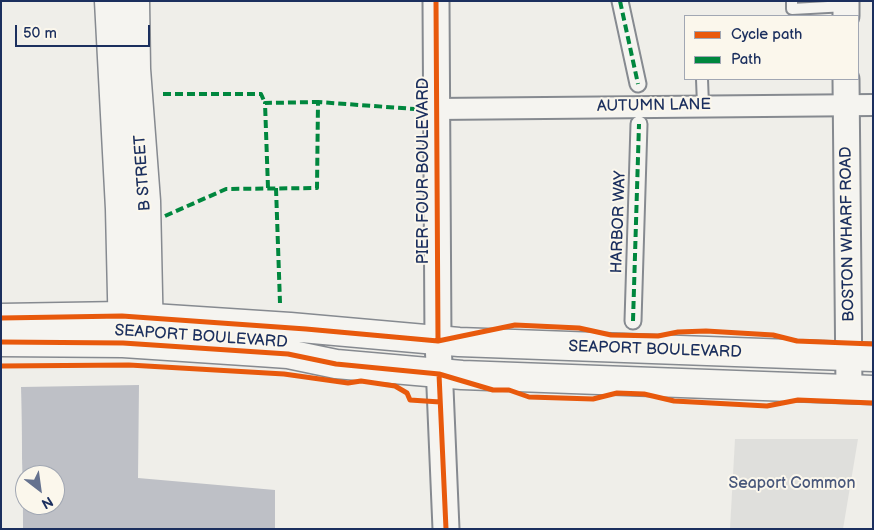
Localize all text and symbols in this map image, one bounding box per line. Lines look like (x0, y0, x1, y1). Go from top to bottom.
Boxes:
scale bar (18, 15, 152, 47)
legend (684, 15, 859, 80)
text: 50 m (23, 24, 57, 43)
text: Cycle path (731, 25, 802, 44)
text: Path (731, 50, 761, 69)
street label: PIER FOUR BOULEVARD (414, 78, 434, 264)
street label: AUTUMN LANE (597, 95, 711, 117)
street label: B STREET (131, 134, 155, 212)
street label: BOSTON WHARF ROAD (837, 146, 859, 322)
street label: HARBOR WAY (608, 170, 630, 274)
street label: SEAPORT BOULEVARD (114, 321, 288, 353)
street label: SEAPORT BOULEVARD (568, 337, 742, 363)
north arrow (15, 465, 65, 515)
park label: Seaport Common (729, 474, 855, 494)
text: N (38, 493, 56, 513)

